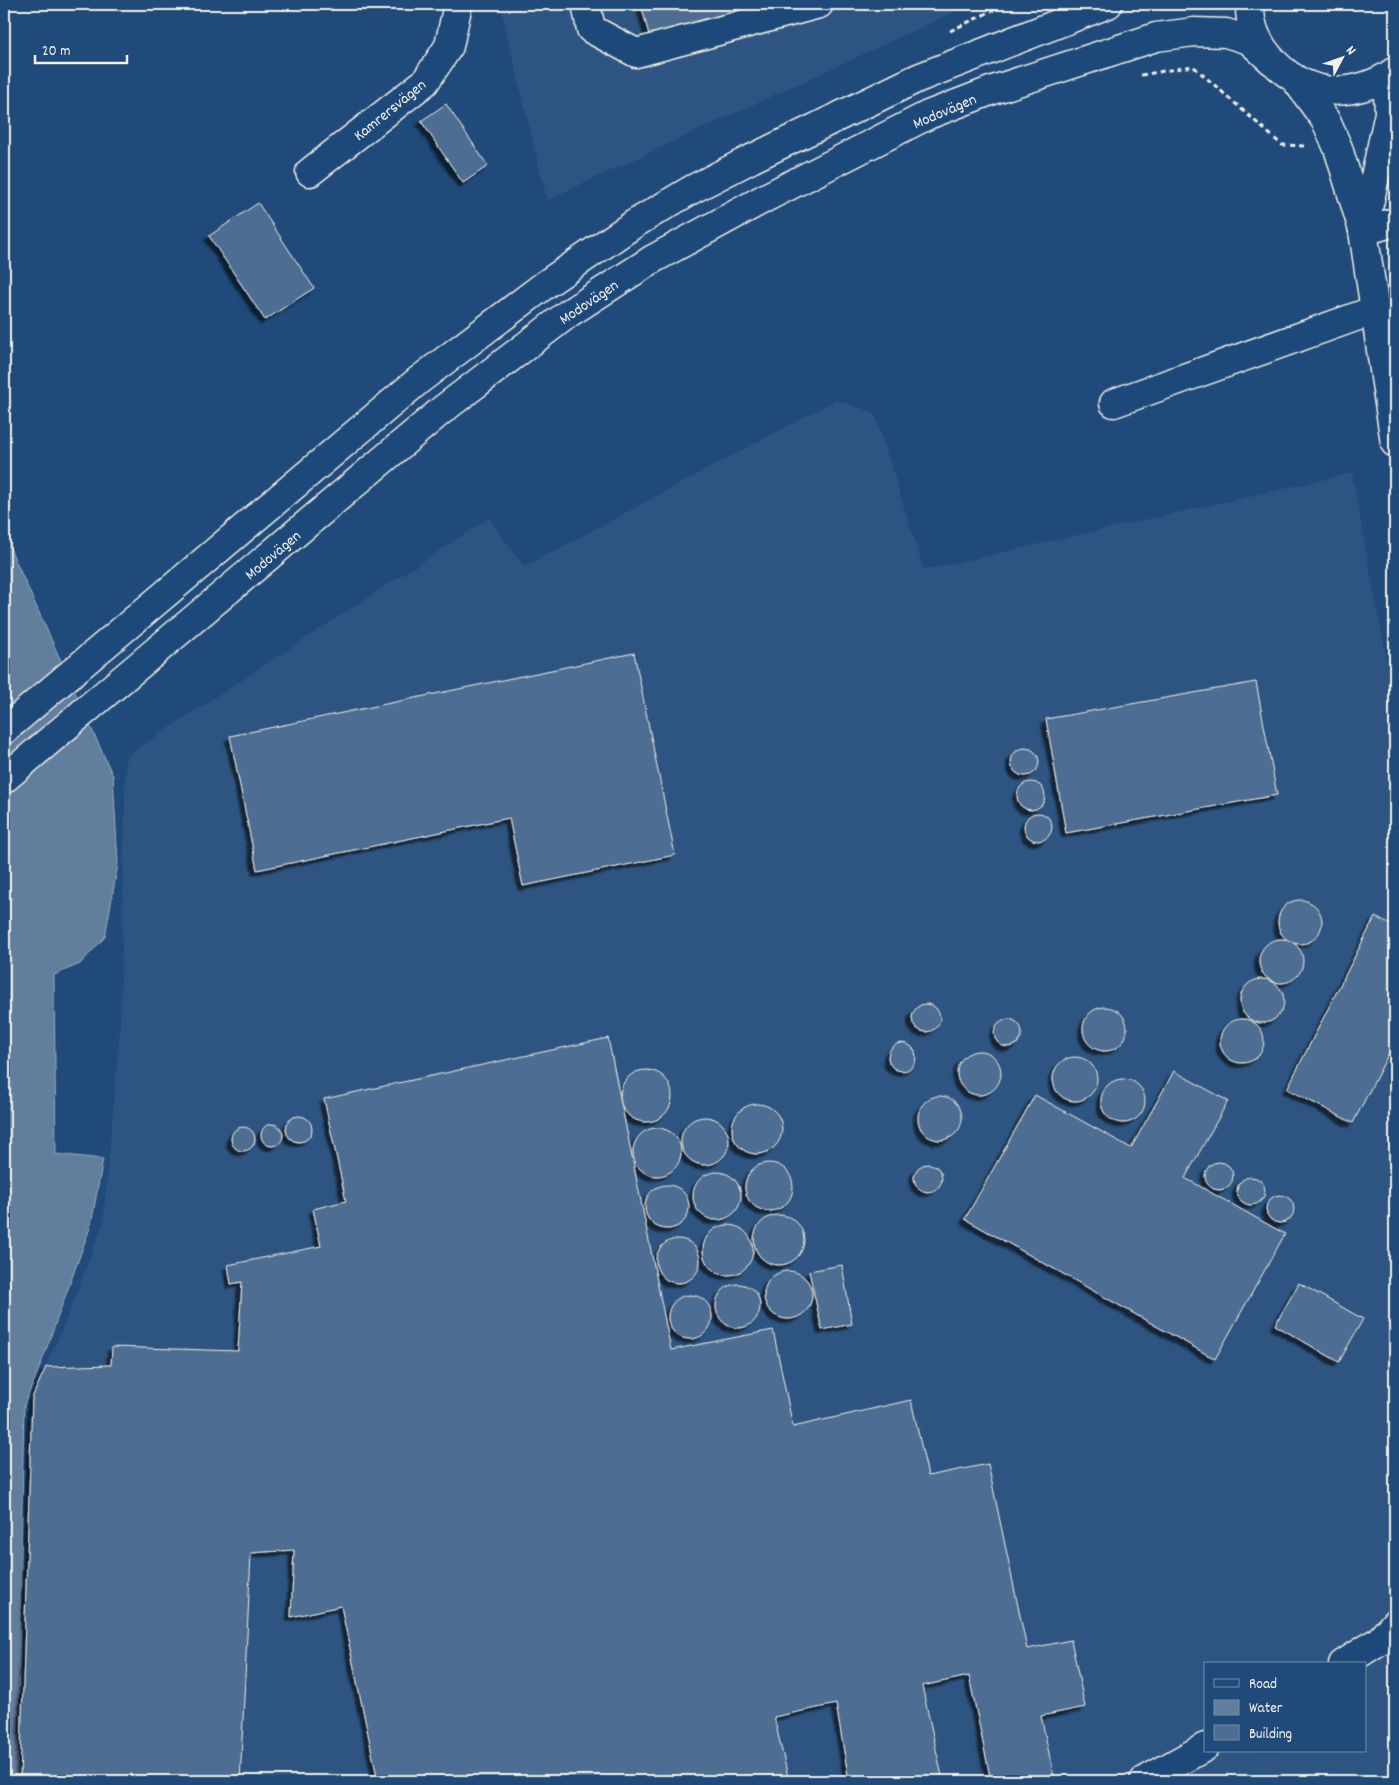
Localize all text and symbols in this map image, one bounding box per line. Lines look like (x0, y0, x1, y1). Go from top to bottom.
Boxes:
scale bar (35, 32, 128, 64)
north arrow (1316, 32, 1366, 82)
text: 20 m (42, 41, 70, 63)
text: N (1340, 42, 1360, 60)
street label: Kamrersvägen (349, 74, 432, 147)
street label: Modovägen (910, 89, 980, 136)
street label: Modovägen (555, 275, 624, 331)
street label: Modovägen (240, 526, 307, 586)
legend (1204, 1662, 1366, 1752)
text: Road (1249, 1674, 1277, 1696)
text: Water (1249, 1698, 1283, 1720)
text: Building (1249, 1724, 1292, 1746)

